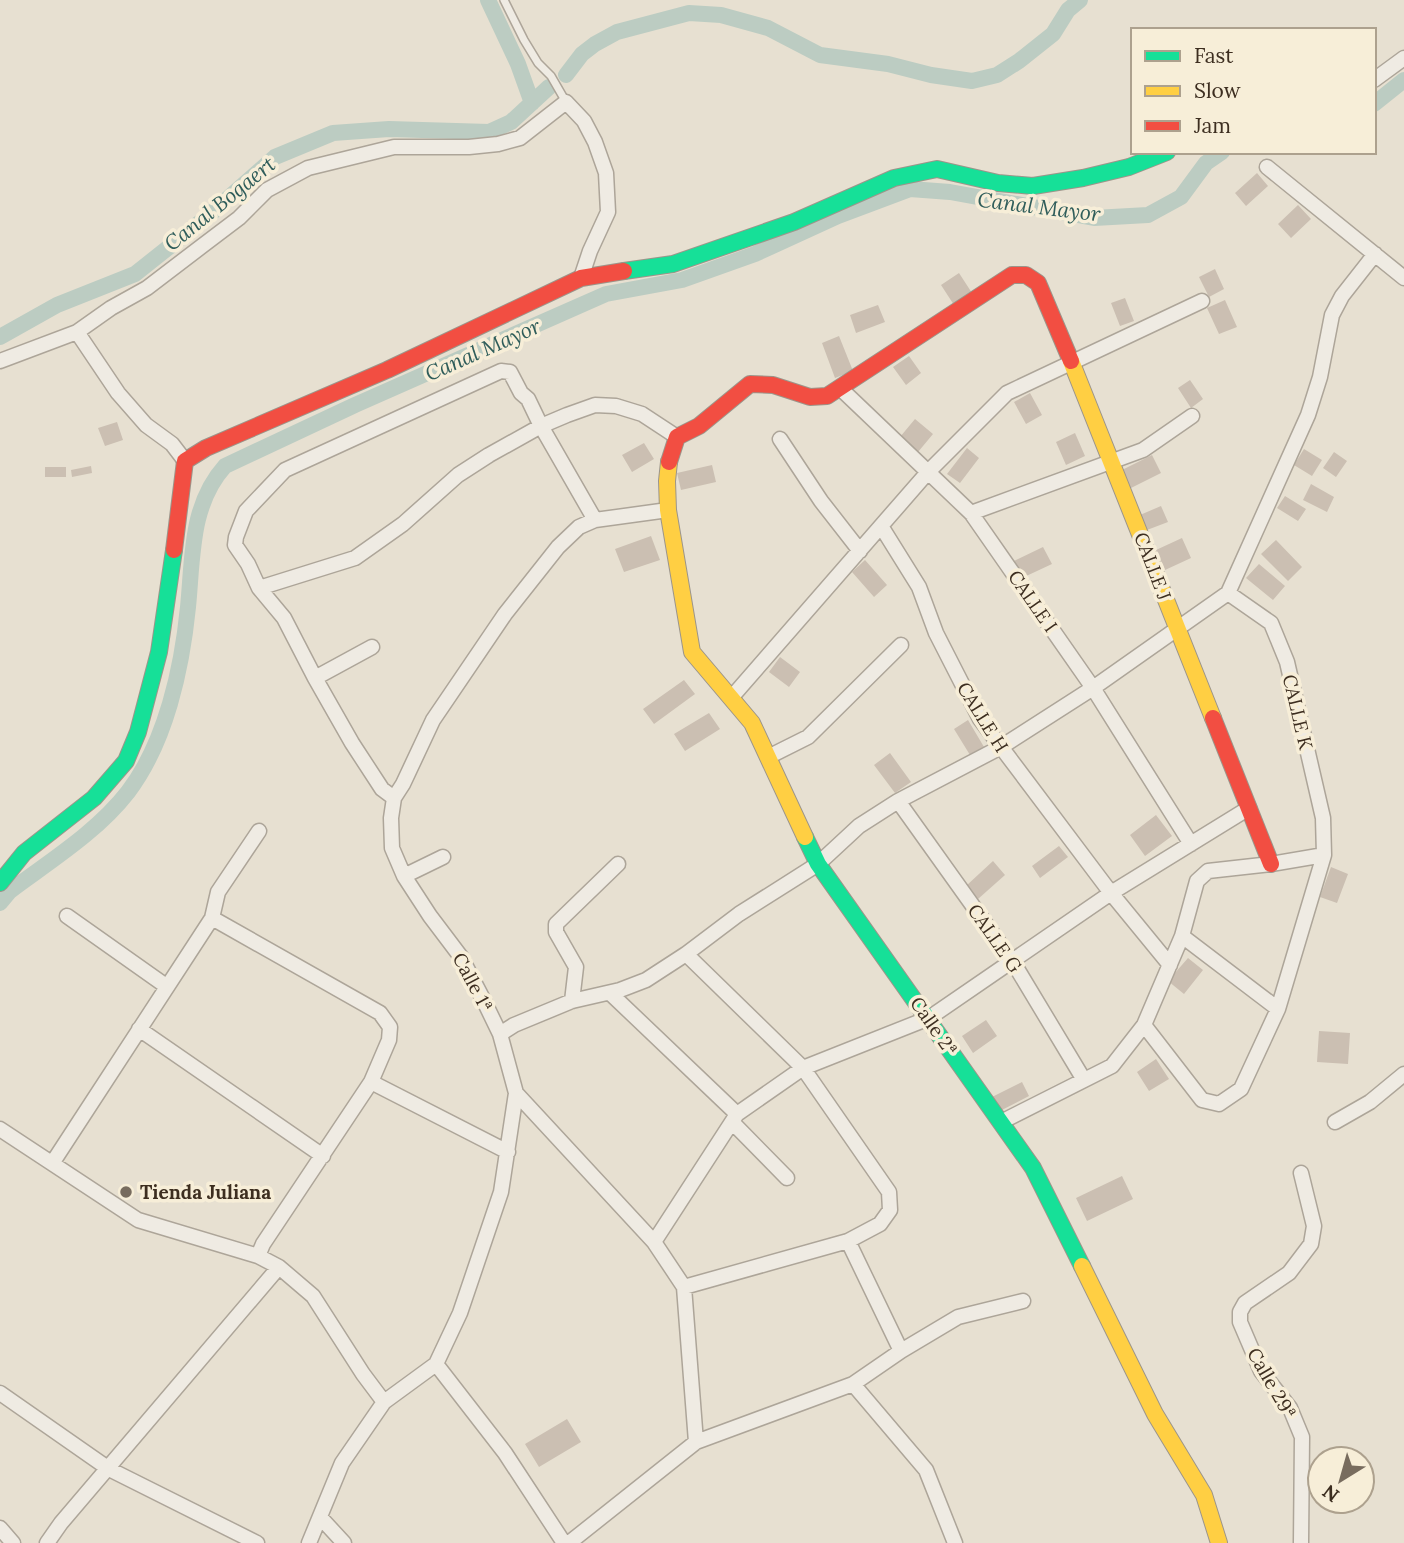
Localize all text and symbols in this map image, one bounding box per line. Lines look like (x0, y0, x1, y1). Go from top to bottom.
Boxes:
legend (1131, 28, 1376, 154)
text: Fast (1194, 42, 1234, 69)
text: Slow (1194, 77, 1241, 104)
text: Jam (1193, 112, 1231, 139)
water label: Canal Bogaert (159, 150, 281, 257)
water label: Canal Mayor (976, 186, 1103, 227)
water label: Canal Mayor (421, 312, 545, 387)
street label: CALLE J (1129, 529, 1177, 603)
street label: CALLE I (1003, 565, 1063, 637)
street label: CALLE K (1278, 672, 1318, 752)
street label: CALLE H (952, 677, 1014, 757)
street label: CALLE G (963, 899, 1028, 977)
street label: Calle 1ª (448, 948, 498, 1016)
street label: Calle 2ª (905, 992, 963, 1060)
place label: Tienda Juliana (140, 1180, 271, 1204)
marker: Tienda Juliana (118, 1184, 134, 1200)
street label: Calle 29ª (1242, 1343, 1302, 1423)
north arrow (1306, 1445, 1376, 1515)
text: N (1317, 1479, 1344, 1508)

